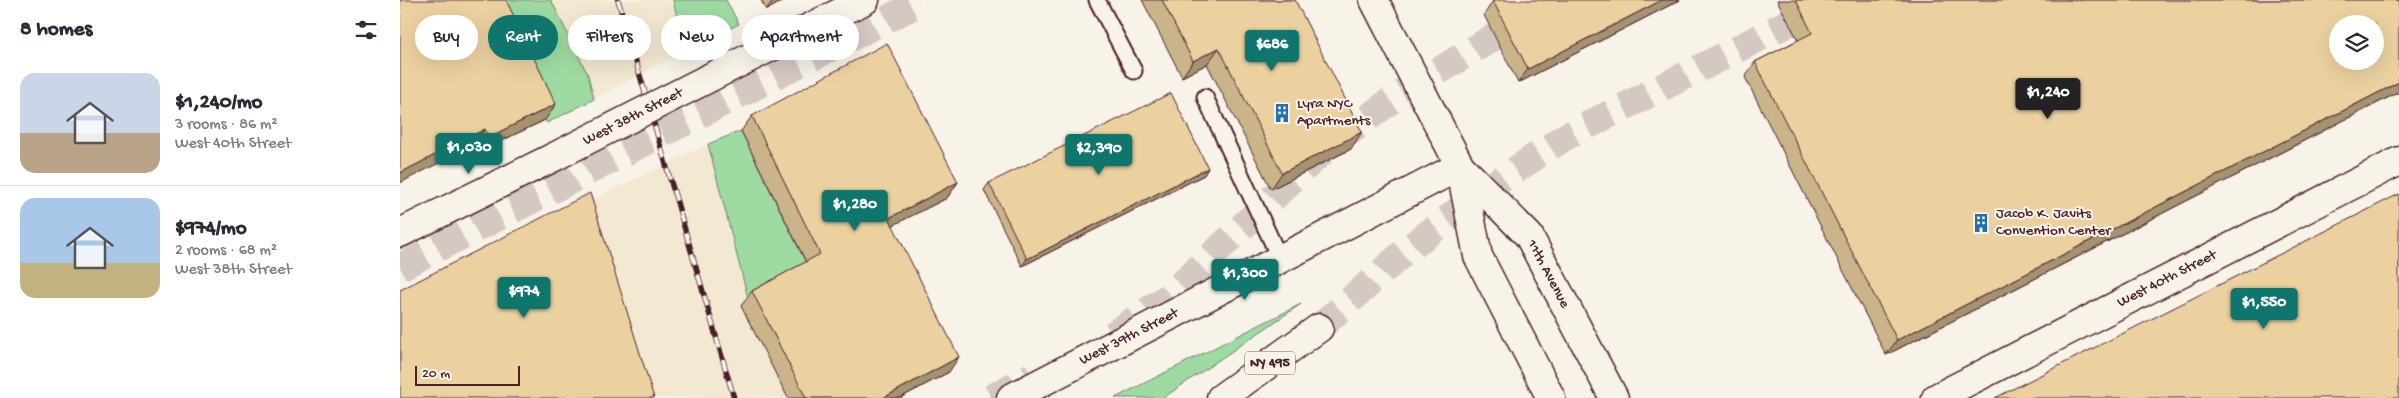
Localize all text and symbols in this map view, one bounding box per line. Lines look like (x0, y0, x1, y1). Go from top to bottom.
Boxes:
chip: Buy (415, 15, 478, 60)
chip: Rent (488, 15, 558, 60)
chip: Filters (568, 15, 651, 60)
chip: New (661, 15, 732, 60)
chip: Apartment (742, 15, 859, 60)
map controls (2329, 15, 2384, 70)
button: layers (2329, 15, 2384, 70)
icon: filters (352, 16, 380, 44)
text: 8 homes (20, 18, 92, 43)
pin: $686 (1242, 30, 1302, 72)
text: $686 (1256, 36, 1288, 55)
pin: $1,240 (2007, 78, 2089, 120)
street label: West 38th Street (580, 83, 688, 150)
text: $1,240 (2026, 84, 2070, 103)
text: $1,240/mo (175, 91, 263, 116)
icon: home (60, 93, 120, 153)
place label: Lyra NYC Apartments (1297, 95, 1371, 130)
building icon: Lyra NYC Apartments (1271, 102, 1293, 124)
text: 3 rooms · 86 m² (175, 116, 278, 135)
pin: $1,030 (428, 132, 510, 175)
pin: $2,390 (1058, 134, 1140, 176)
text: West 40th Street (175, 135, 291, 154)
text: $1,030 (446, 139, 492, 158)
text: $2,390 (1076, 140, 1122, 159)
pin: $1,280 (814, 190, 896, 232)
text: $1,280 (833, 196, 877, 215)
place label: Jacob K. Javits Convention Center (1996, 205, 2112, 240)
building icon: Jacob K. Javits Convention Center (1970, 212, 1992, 234)
text: $974/mo (175, 217, 247, 242)
icon: home (60, 218, 120, 278)
street label: 11th Avenue (1522, 236, 1574, 312)
text: 2 rooms · 68 m² (175, 242, 277, 261)
street label: West 40th Street (2114, 245, 2221, 312)
pin: $1,300 (1204, 258, 1286, 301)
text: West 38th Street (175, 261, 292, 280)
text: $1,300 (1222, 265, 1268, 284)
pin: $974 (494, 276, 554, 319)
text: $974 (508, 283, 540, 302)
pin: $1,550 (2223, 288, 2305, 330)
text: $1,550 (2242, 294, 2286, 313)
street label: West 39th Street (1076, 303, 1183, 370)
road number: NY 495 (1245, 352, 1295, 374)
scale bar (415, 363, 520, 386)
text: 20 m (422, 366, 450, 383)

